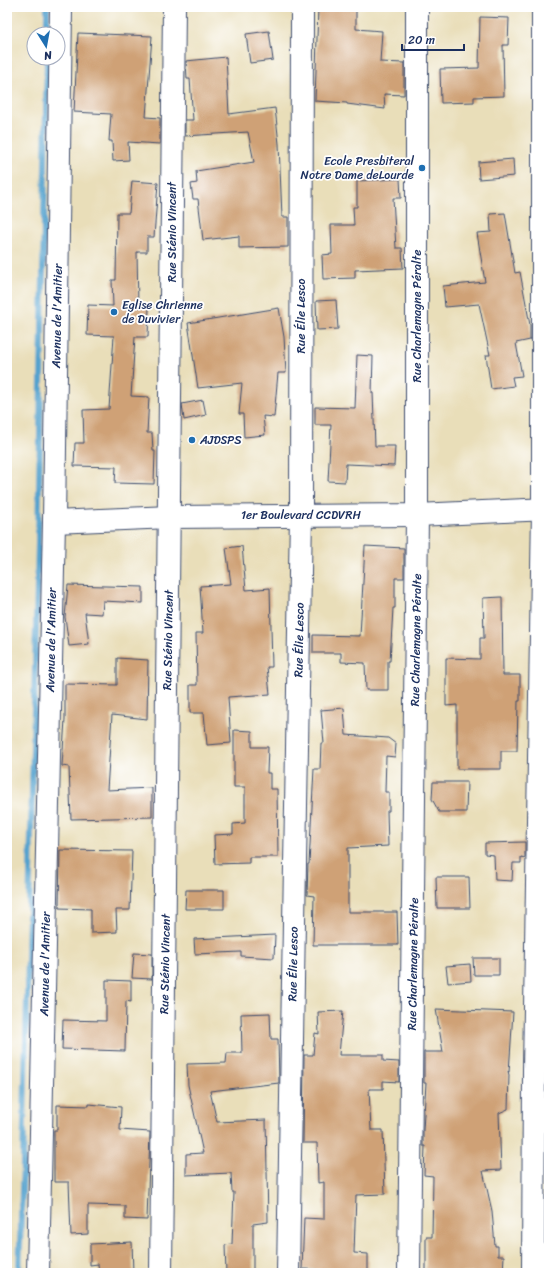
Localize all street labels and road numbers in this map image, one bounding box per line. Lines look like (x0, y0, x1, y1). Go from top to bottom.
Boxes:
street label: Rue Sténio Vincent (161, 181, 183, 282)
street label: Rue Charlemagne Péralte (406, 250, 428, 382)
street label: Avenue de l'Amitier (45, 262, 69, 369)
street label: Rue Élie Lesco (290, 279, 312, 353)
street label: 1er Boulevard CCDVRH (241, 504, 362, 526)
street label: Rue Charlemagne Péralte (404, 573, 428, 707)
street label: Avenue de l'Amitier (39, 586, 63, 693)
street label: Rue Sténio Vincent (156, 589, 180, 690)
street label: Rue Élie Lesco (287, 602, 311, 678)
street label: Rue Charlemagne Péralte (401, 897, 425, 1031)
street label: Avenue de l'Amitier (33, 910, 57, 1017)
street label: Rue Sténio Vincent (153, 913, 177, 1014)
street label: Rue Élie Lesco (281, 926, 305, 1002)

